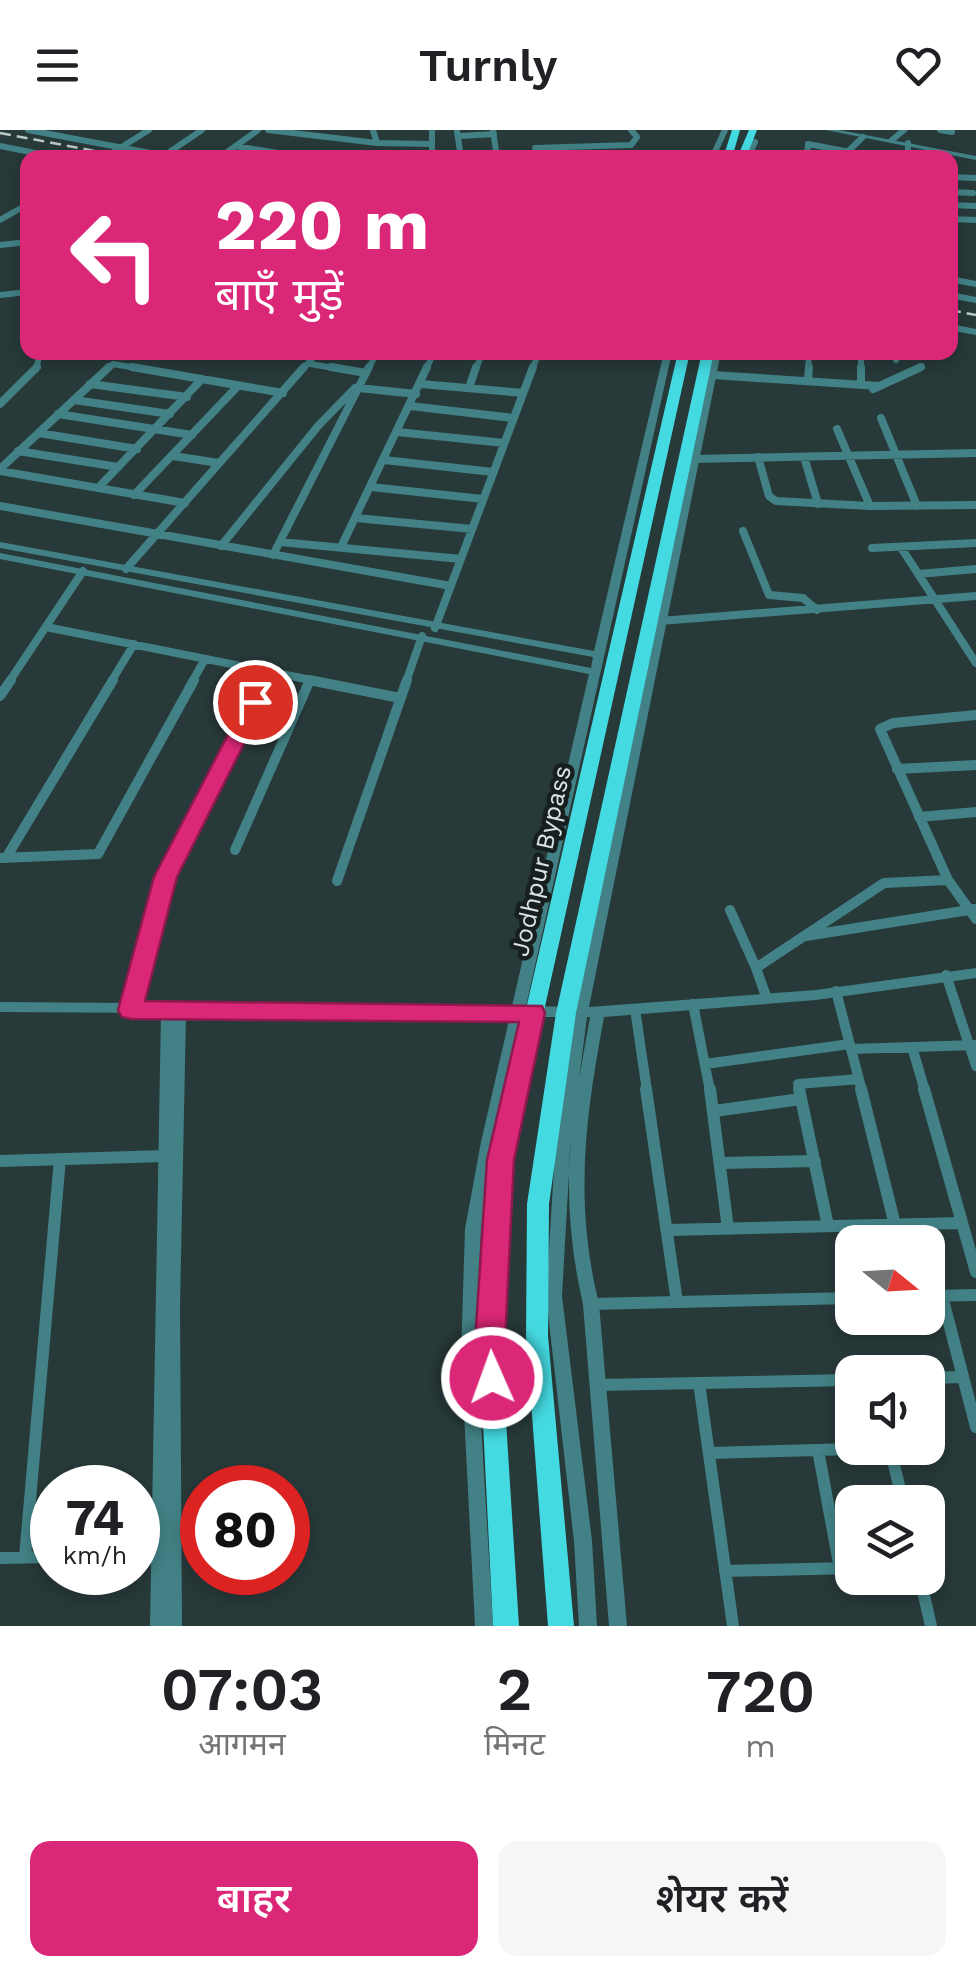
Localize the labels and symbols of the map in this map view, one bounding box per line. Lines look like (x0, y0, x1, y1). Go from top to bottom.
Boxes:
pin (213, 660, 298, 745)
street label: Jodhpur Bypass (505, 763, 577, 959)
north arrow (835, 1225, 945, 1335)
position arrow (440, 1326, 544, 1430)
speed limit sign: 80 (180, 1465, 310, 1595)

